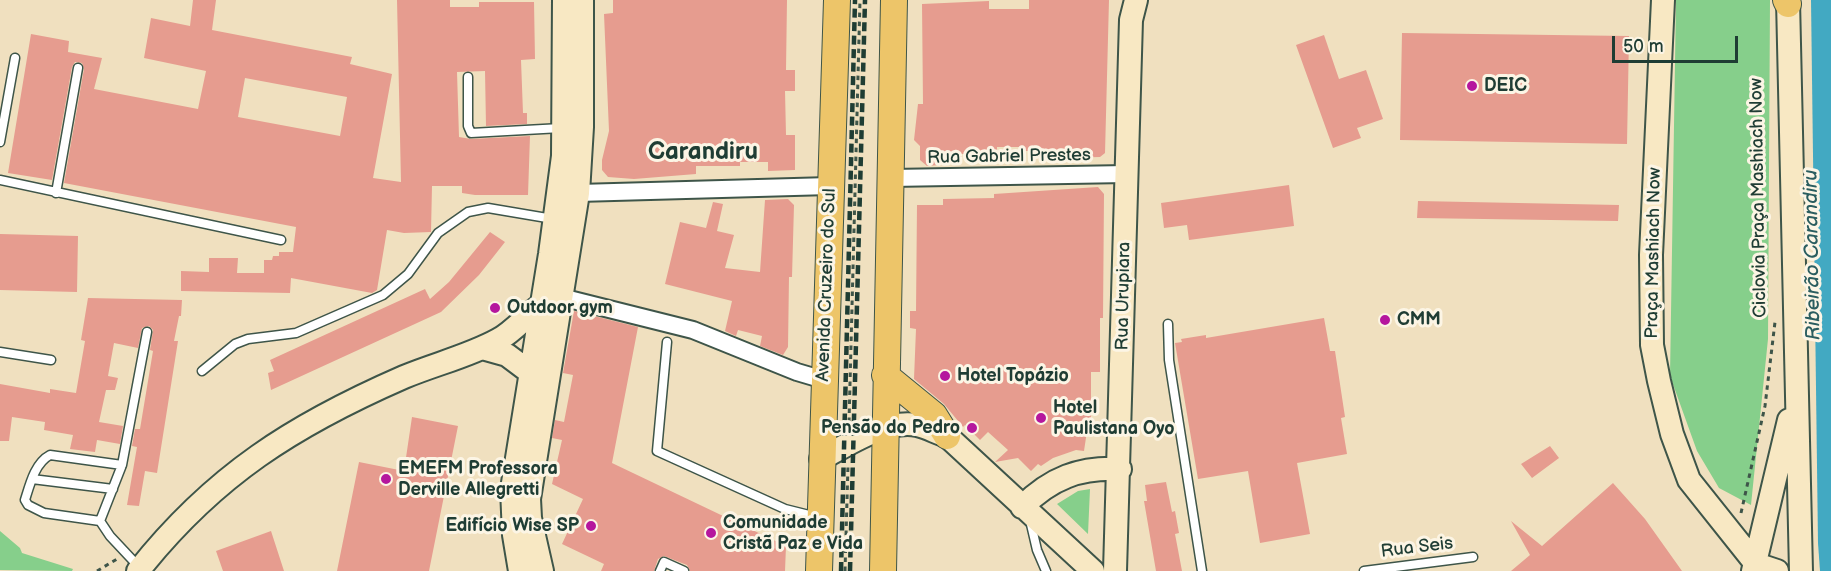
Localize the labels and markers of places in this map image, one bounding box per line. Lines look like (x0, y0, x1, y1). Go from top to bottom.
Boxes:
place label: DEIC (1484, 75, 1527, 97)
marker: DEIC (1465, 79, 1479, 93)
place label: Outdoor gym (507, 297, 613, 319)
marker: Outdoor gym (488, 301, 502, 315)
place label: CMM (1397, 309, 1441, 331)
marker: CMM (1378, 313, 1392, 327)
place label: Hotel Topázio (957, 365, 1069, 387)
marker: Hotel Topázio (938, 369, 952, 383)
place label: Hotel Paulistana Oyo (1053, 397, 1174, 440)
marker: Hotel Paulistana Oyo (1034, 411, 1048, 425)
place label: Pensão do Pedro (821, 417, 960, 439)
marker: Pensão do Pedro (965, 421, 979, 435)
place label: EMEFM Professora Derville Allegretti (398, 458, 558, 500)
marker: EMEFM Professora Derville Allegretti (379, 472, 393, 486)
place label: Comunidade Cristã Paz e Vida (723, 512, 863, 554)
place label: Edifício Wise SP (445, 515, 579, 537)
marker: Edifício Wise SP (584, 519, 598, 533)
marker: Comunidade Cristã Paz e Vida (704, 526, 718, 540)

